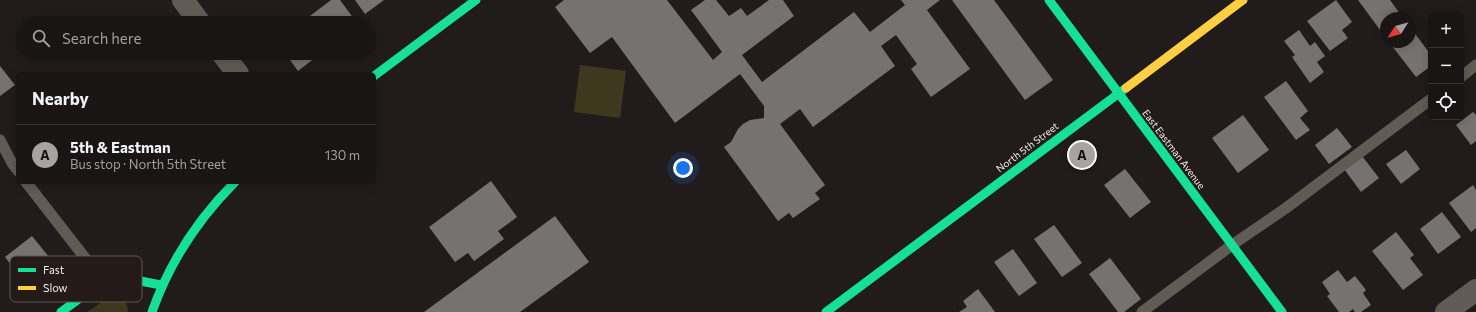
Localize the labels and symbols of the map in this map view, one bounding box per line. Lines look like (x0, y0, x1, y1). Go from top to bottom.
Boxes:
north arrow (1380, 12, 1416, 48)
street label: East Eastman Avenue (1140, 107, 1208, 191)
street label: North 5th Street (993, 120, 1061, 174)
pin: A (1069, 140, 1095, 170)
your location (673, 158, 693, 178)
legend (10, 256, 142, 302)
text: Fast (43, 263, 65, 276)
text: Slow (43, 281, 68, 294)

